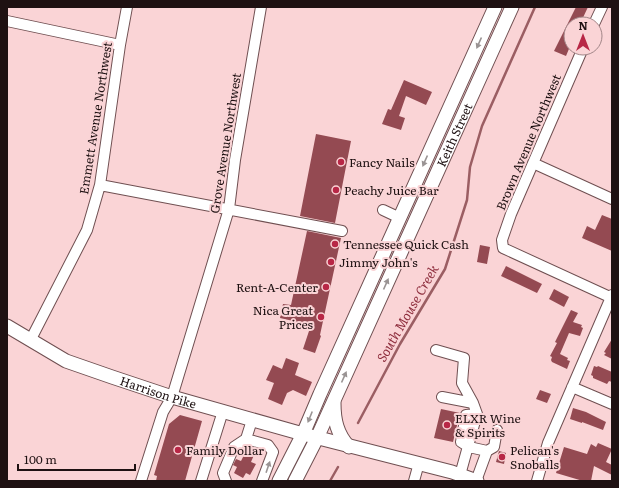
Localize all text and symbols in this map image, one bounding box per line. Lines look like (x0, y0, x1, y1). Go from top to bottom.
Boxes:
north arrow (563, 16, 603, 56)
text: N (578, 17, 588, 33)
one-way arrow (475, 37, 481, 49)
street label: Emmett Avenue Northwest (74, 40, 116, 196)
street label: Grove Avenue Northwest (205, 71, 245, 215)
street label: Brown Avenue Northwest (491, 71, 565, 213)
street label: Keith Street (432, 100, 476, 170)
place label: Fancy Nails (349, 153, 415, 171)
one-way arrow (422, 156, 428, 167)
marker: Fancy Nails (336, 157, 346, 167)
place label: Peachy Juice Bar (344, 181, 439, 199)
marker: Peachy Juice Bar (331, 185, 341, 195)
place label: Tennessee Quick Cash (343, 235, 469, 253)
marker: Tennessee Quick Cash (330, 239, 340, 249)
place label: Jimmy John's (339, 253, 418, 271)
marker: Jimmy John's (326, 257, 336, 267)
water label: South Mouse Creek (371, 260, 443, 365)
place label: Rent-A-Center (236, 278, 318, 296)
one-way arrow (383, 278, 389, 290)
marker: Rent-A-Center (321, 282, 331, 292)
place label: Nica Great Prices (253, 301, 314, 333)
marker: Nica Great Prices (316, 312, 326, 322)
street label: Harrison Pike (118, 371, 199, 412)
one-way arrow (341, 371, 348, 383)
place label: ELXR Wine & Spirits (455, 409, 521, 441)
one-way arrow (307, 412, 313, 423)
marker: ELXR Wine & Spirits (442, 420, 452, 430)
place label: Family Dollar (186, 441, 264, 459)
place label: Pelican's Snoballs (510, 441, 560, 473)
marker: Family Dollar (173, 445, 183, 455)
scale bar (18, 446, 135, 472)
text: 100 m (24, 450, 57, 468)
marker: Pelican's Snoballs (497, 452, 507, 462)
one-way arrow (265, 460, 271, 472)

